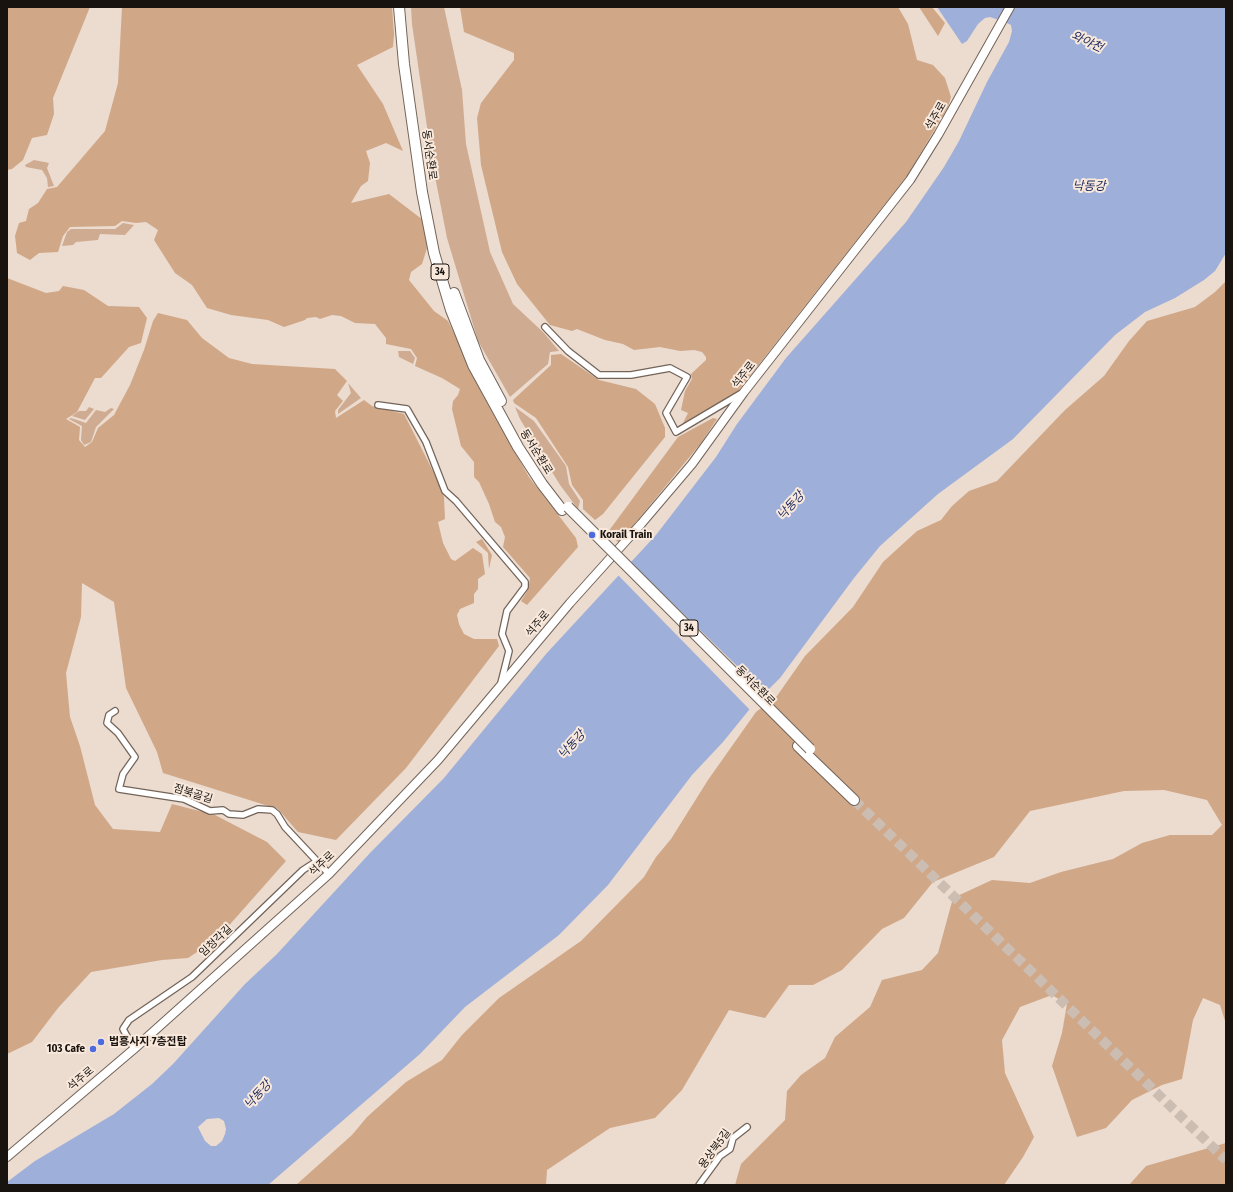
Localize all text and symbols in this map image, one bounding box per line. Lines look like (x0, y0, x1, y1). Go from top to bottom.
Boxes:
water label: 와야천 (1069, 28, 1105, 56)
street label: 석주로 (923, 100, 949, 132)
street label: 동서순환로 (419, 129, 439, 181)
water label: 낙동강 (1072, 180, 1106, 194)
road number: 34 (431, 264, 449, 280)
street label: 석주로 (729, 359, 759, 391)
street label: 동서순환로 (517, 427, 555, 477)
water label: 낙동강 (775, 489, 807, 523)
place label: Korail Train (600, 528, 652, 542)
marker: Korail Train (587, 530, 597, 540)
street label: 석주로 (523, 608, 553, 640)
road number: 34 (680, 620, 698, 636)
street label: 동서순환로 (732, 663, 778, 709)
water label: 낙동강 (556, 728, 588, 762)
street label: 점북골길 (172, 782, 214, 806)
street label: 석주로 (306, 849, 338, 879)
street label: 임청각길 (197, 922, 235, 960)
place label: 법흥사지 7층전탑 (109, 1035, 187, 1049)
marker: 법흥사지 7층전탑 (96, 1037, 106, 1047)
place label: 103 Cafe (47, 1042, 85, 1056)
marker: 103 Cafe (88, 1044, 98, 1054)
street label: 석주로 (65, 1064, 97, 1094)
water label: 낙동강 (242, 1078, 274, 1112)
street label: 용상북5길 (696, 1127, 734, 1171)

